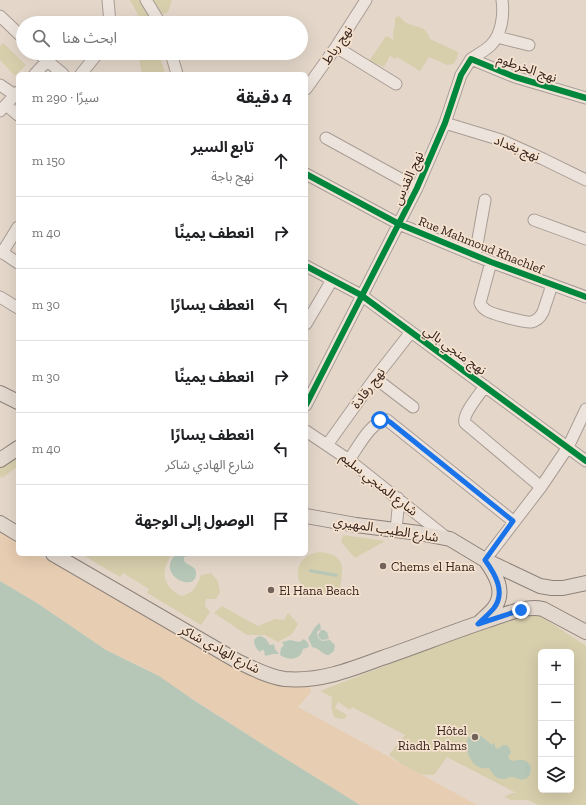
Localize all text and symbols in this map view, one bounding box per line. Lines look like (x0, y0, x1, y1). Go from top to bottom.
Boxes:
search box (16, 16, 308, 60)
street label: نهج رباط (319, 23, 358, 69)
icon: search (30, 27, 52, 49)
text: ابحث هنا (62, 29, 117, 47)
street label: نهج الخرطوم (494, 51, 559, 88)
text: 4 دقيقة (236, 87, 292, 107)
text: سيرًا · 290 m (32, 90, 99, 105)
street label: نهج بغداد (491, 132, 542, 167)
text: تابع السير (191, 138, 254, 156)
street label: نهج القدس (390, 149, 429, 208)
icon: ahead (270, 150, 292, 172)
text: 150 m (32, 153, 65, 168)
text: نهج باجة (211, 169, 254, 184)
street label: Rue Mahmoud Khachlef (416, 213, 546, 277)
icon: right (270, 222, 292, 244)
text: انعطف يمينًا (174, 224, 254, 242)
text: 40 m (32, 225, 61, 240)
icon: left (270, 294, 292, 316)
text: انعطف يسارًا (171, 296, 254, 314)
text: 30 m (32, 297, 60, 312)
street label: نهج منجي بالي (419, 322, 489, 380)
street label: نهج رقادة (348, 365, 391, 413)
icon: right (270, 366, 292, 388)
text: انعطف يمينًا (174, 368, 254, 386)
text: 30 m (32, 369, 60, 384)
route start (371, 411, 389, 429)
text: انعطف يسارًا (171, 426, 254, 444)
icon: left (270, 438, 292, 460)
text: 40 m (32, 441, 61, 456)
street label: شارع المنجي سليم (336, 449, 421, 521)
text: شارع الهادي شاكر (165, 457, 254, 472)
icon: arrive (270, 510, 292, 532)
text: الوصول إلى الوجهة (135, 512, 254, 530)
street label: شارع الطيب المهيري (332, 513, 440, 548)
place label: Chems el Hana (391, 559, 476, 574)
marker: Chems el Hana (378, 561, 388, 571)
place label: El Hana Beach (279, 583, 360, 598)
marker: El Hana Beach (266, 585, 276, 595)
route end (512, 601, 530, 619)
street label: شارع الهادي شاكر (175, 621, 263, 679)
map controls (538, 649, 574, 793)
button: + (538, 649, 574, 685)
button: − (538, 685, 574, 721)
button: locate (538, 721, 574, 757)
place label: Hôtel Riadh Palms (398, 723, 468, 753)
marker: Hôtel Riadh Palms (470, 732, 480, 742)
button: layers (538, 757, 574, 793)

